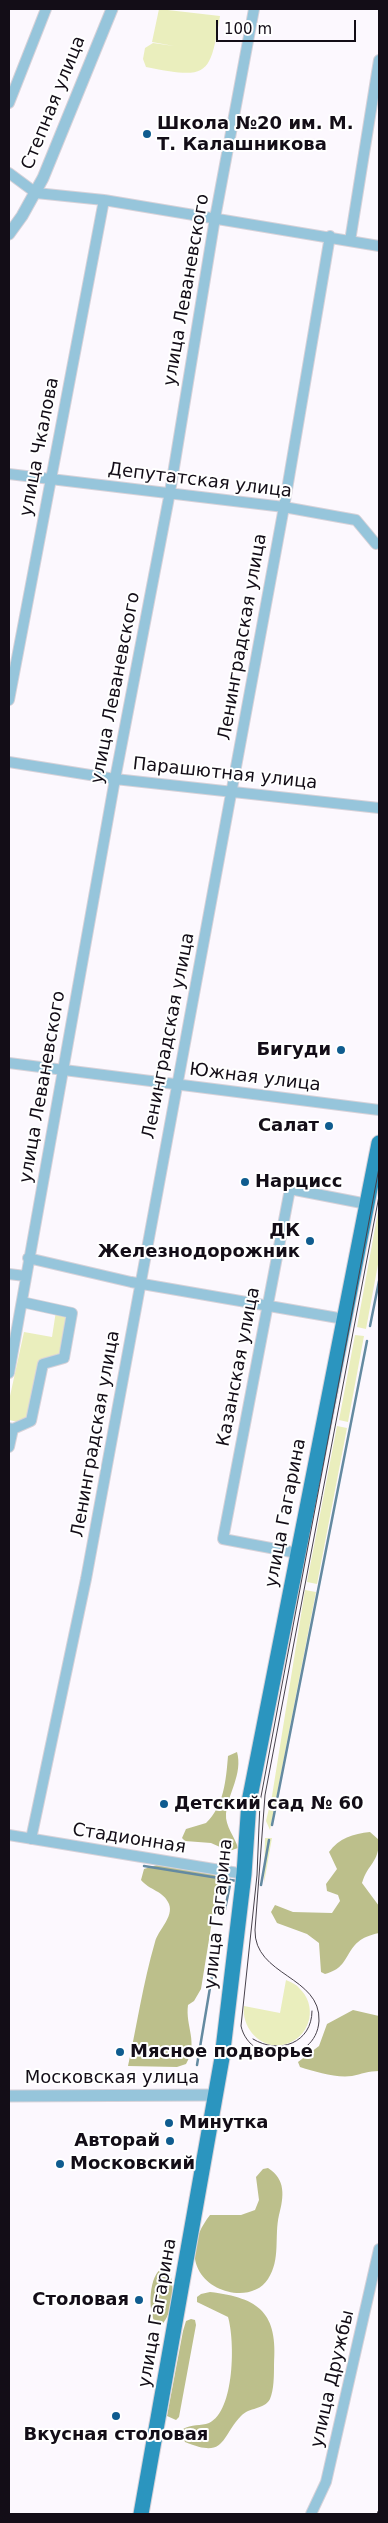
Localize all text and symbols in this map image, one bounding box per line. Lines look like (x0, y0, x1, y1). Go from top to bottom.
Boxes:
scale bar (218, 10, 358, 42)
text: 100 m (224, 20, 272, 38)
street label: Степная улица (17, 33, 91, 173)
place label: Школа №20 им. М. Т. Калашникова (157, 113, 354, 156)
marker: Школа №20 им. М. Т. Калашникова (141, 128, 153, 140)
street label: улица Леваневского (159, 192, 215, 388)
street label: улица Чкалова (16, 376, 64, 518)
street label: Депутатская улица (107, 459, 293, 503)
street label: Ленинградская улица (214, 532, 272, 742)
street label: улица Леваневского (87, 590, 145, 786)
street label: Парашютная улица (132, 754, 318, 794)
street label: Ленинградская улица (138, 931, 200, 1141)
street label: улица Леваневского (15, 989, 71, 1185)
place label: Бигуди (256, 1039, 331, 1061)
marker: Бигуди (335, 1044, 347, 1056)
street label: Южная улица (188, 1059, 322, 1097)
place label: Салат (258, 1115, 319, 1137)
marker: Салат (323, 1120, 335, 1132)
place label: Нарцисс (255, 1171, 342, 1193)
marker: Нарцисс (239, 1176, 251, 1188)
place label: ДК Железнодорожник (98, 1220, 300, 1262)
marker: ДК Железнодорожник (304, 1235, 316, 1247)
street label: Казанская улица (213, 1286, 265, 1448)
street label: Ленинградская улица (67, 1329, 125, 1539)
street label: улица Гагарина (261, 1437, 311, 1589)
place label: Детский сад № 60 (174, 1793, 364, 1815)
marker: Детский сад № 60 (158, 1798, 170, 1810)
street label: Стадионная (71, 1819, 187, 1859)
street label: улица Гагарина (200, 1838, 238, 1990)
place label: Мясное подворье (130, 2041, 313, 2063)
marker: Мясное подворье (114, 2046, 126, 2058)
street label: Московская улица (25, 2067, 199, 2089)
place label: Минутка (179, 2112, 268, 2134)
marker: Минутка (163, 2117, 175, 2129)
place label: Авторай (74, 2130, 160, 2152)
marker: Авторай (164, 2135, 176, 2147)
place label: Московский (70, 2153, 195, 2175)
marker: Московский (54, 2158, 66, 2170)
street label: улица Гагарина (134, 2237, 182, 2389)
place label: Столовая (32, 2289, 129, 2311)
marker: Столовая (133, 2294, 145, 2306)
street label: улица Дружбы (307, 2308, 359, 2450)
marker: Вкусная столовая (110, 2410, 122, 2422)
place label: Вкусная столовая (24, 2424, 208, 2446)

